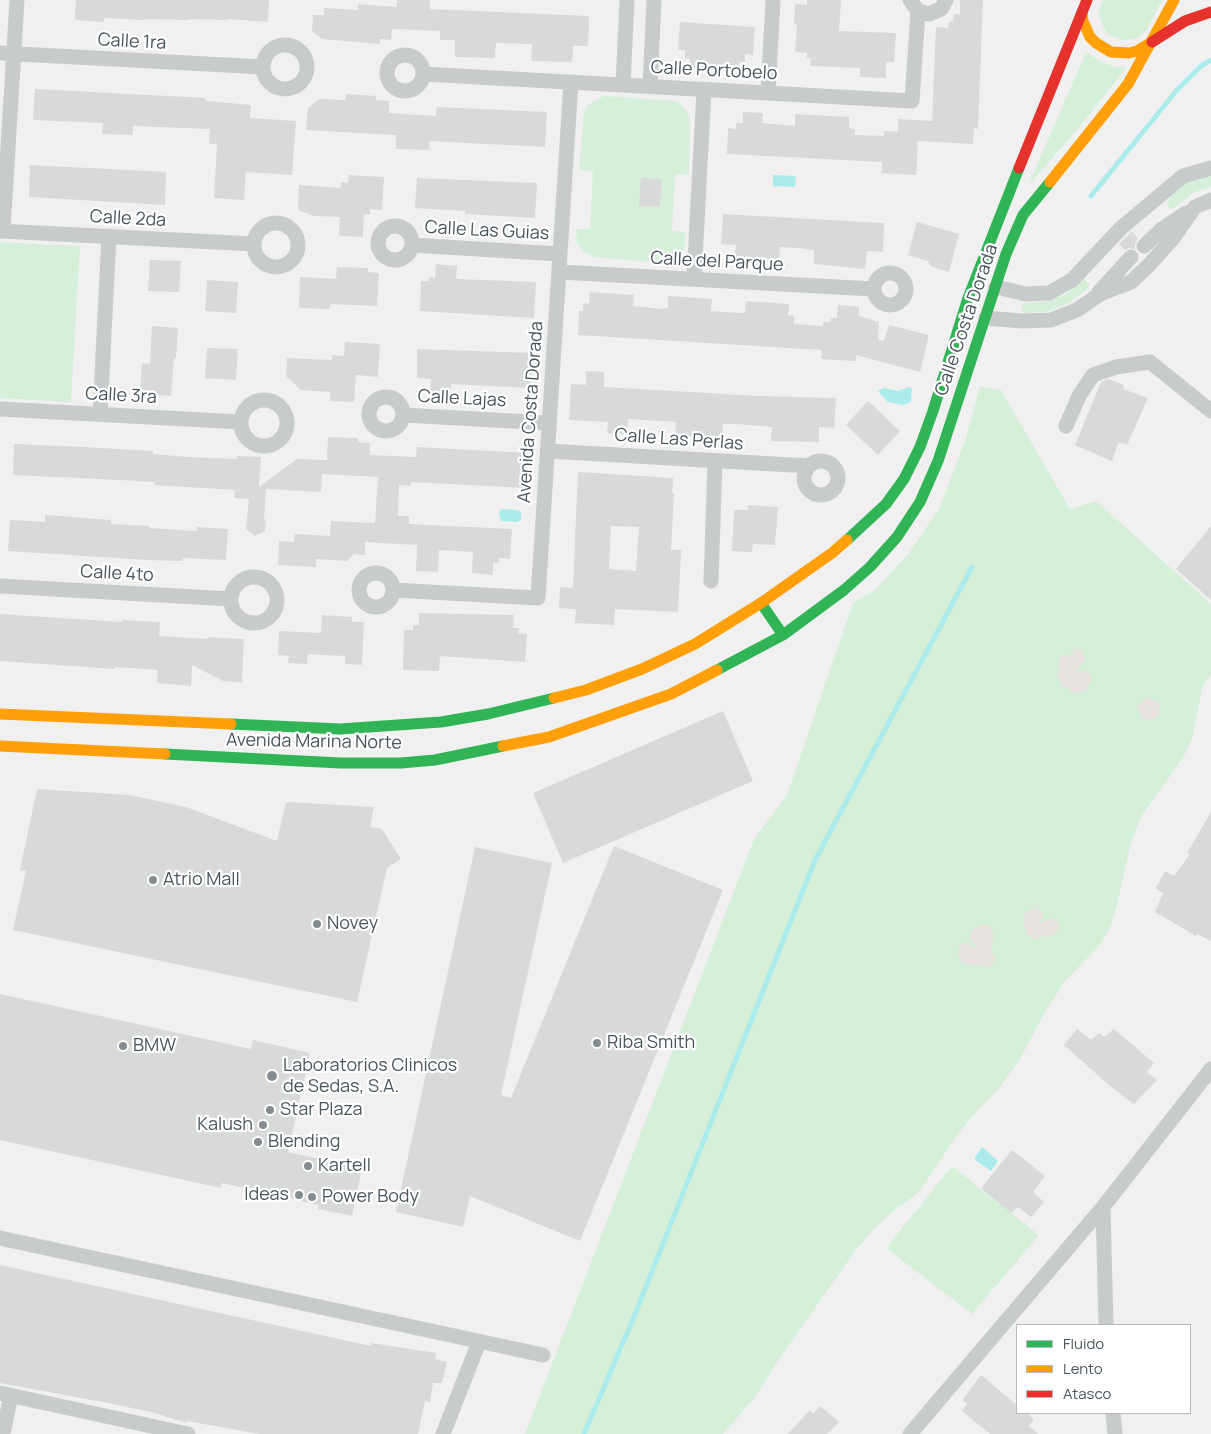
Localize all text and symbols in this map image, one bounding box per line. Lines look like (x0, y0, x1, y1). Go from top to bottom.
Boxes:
street label: Calle 1ra (97, 29, 167, 55)
street label: Calle Portobelo (650, 57, 778, 85)
street label: Calle 2da (89, 206, 167, 232)
street label: Calle Las Guias (424, 217, 550, 245)
street label: Calle Costa Dorada (931, 241, 1003, 399)
street label: Calle del Parque (650, 248, 784, 276)
street label: Avenida Costa Dorada (514, 320, 548, 504)
street label: Calle 3ra (85, 383, 157, 409)
street label: Calle Lajas (417, 386, 507, 412)
street label: Calle Las Perlas (614, 425, 744, 455)
street label: Calle 4to (80, 561, 154, 587)
street label: Avenida Marina Norte (226, 730, 402, 754)
place label: Atrio Mall (163, 869, 240, 891)
marker: Atrio Mall (147, 874, 159, 886)
place label: Novey (327, 913, 378, 935)
marker: Novey (311, 918, 323, 930)
place label: Riba Smith (607, 1032, 695, 1054)
place label: BMW (133, 1035, 176, 1057)
marker: Riba Smith (591, 1037, 603, 1049)
marker: BMW (117, 1040, 129, 1052)
place label: Laboratorios Clinicos de Sedas, S.A. (283, 1055, 457, 1098)
marker: Laboratorios Clinicos de Sedas, S.A. (265, 1069, 279, 1083)
place label: Star Plaza (280, 1099, 362, 1121)
marker: Star Plaza (264, 1104, 276, 1116)
place label: Kalush (197, 1114, 253, 1136)
marker: Kalush (257, 1119, 269, 1131)
place label: Blending (268, 1131, 340, 1153)
marker: Blending (252, 1136, 264, 1148)
place label: Kartell (318, 1155, 371, 1177)
marker: Kartell (302, 1160, 314, 1172)
place label: Ideas (244, 1184, 289, 1206)
place label: Power Body (322, 1186, 419, 1208)
marker: Ideas (293, 1189, 305, 1201)
marker: Power Body (306, 1191, 318, 1203)
legend (1016, 1324, 1191, 1414)
text: Fluido (1063, 1333, 1104, 1354)
text: Lento (1063, 1358, 1103, 1379)
text: Atasco (1063, 1383, 1111, 1404)

